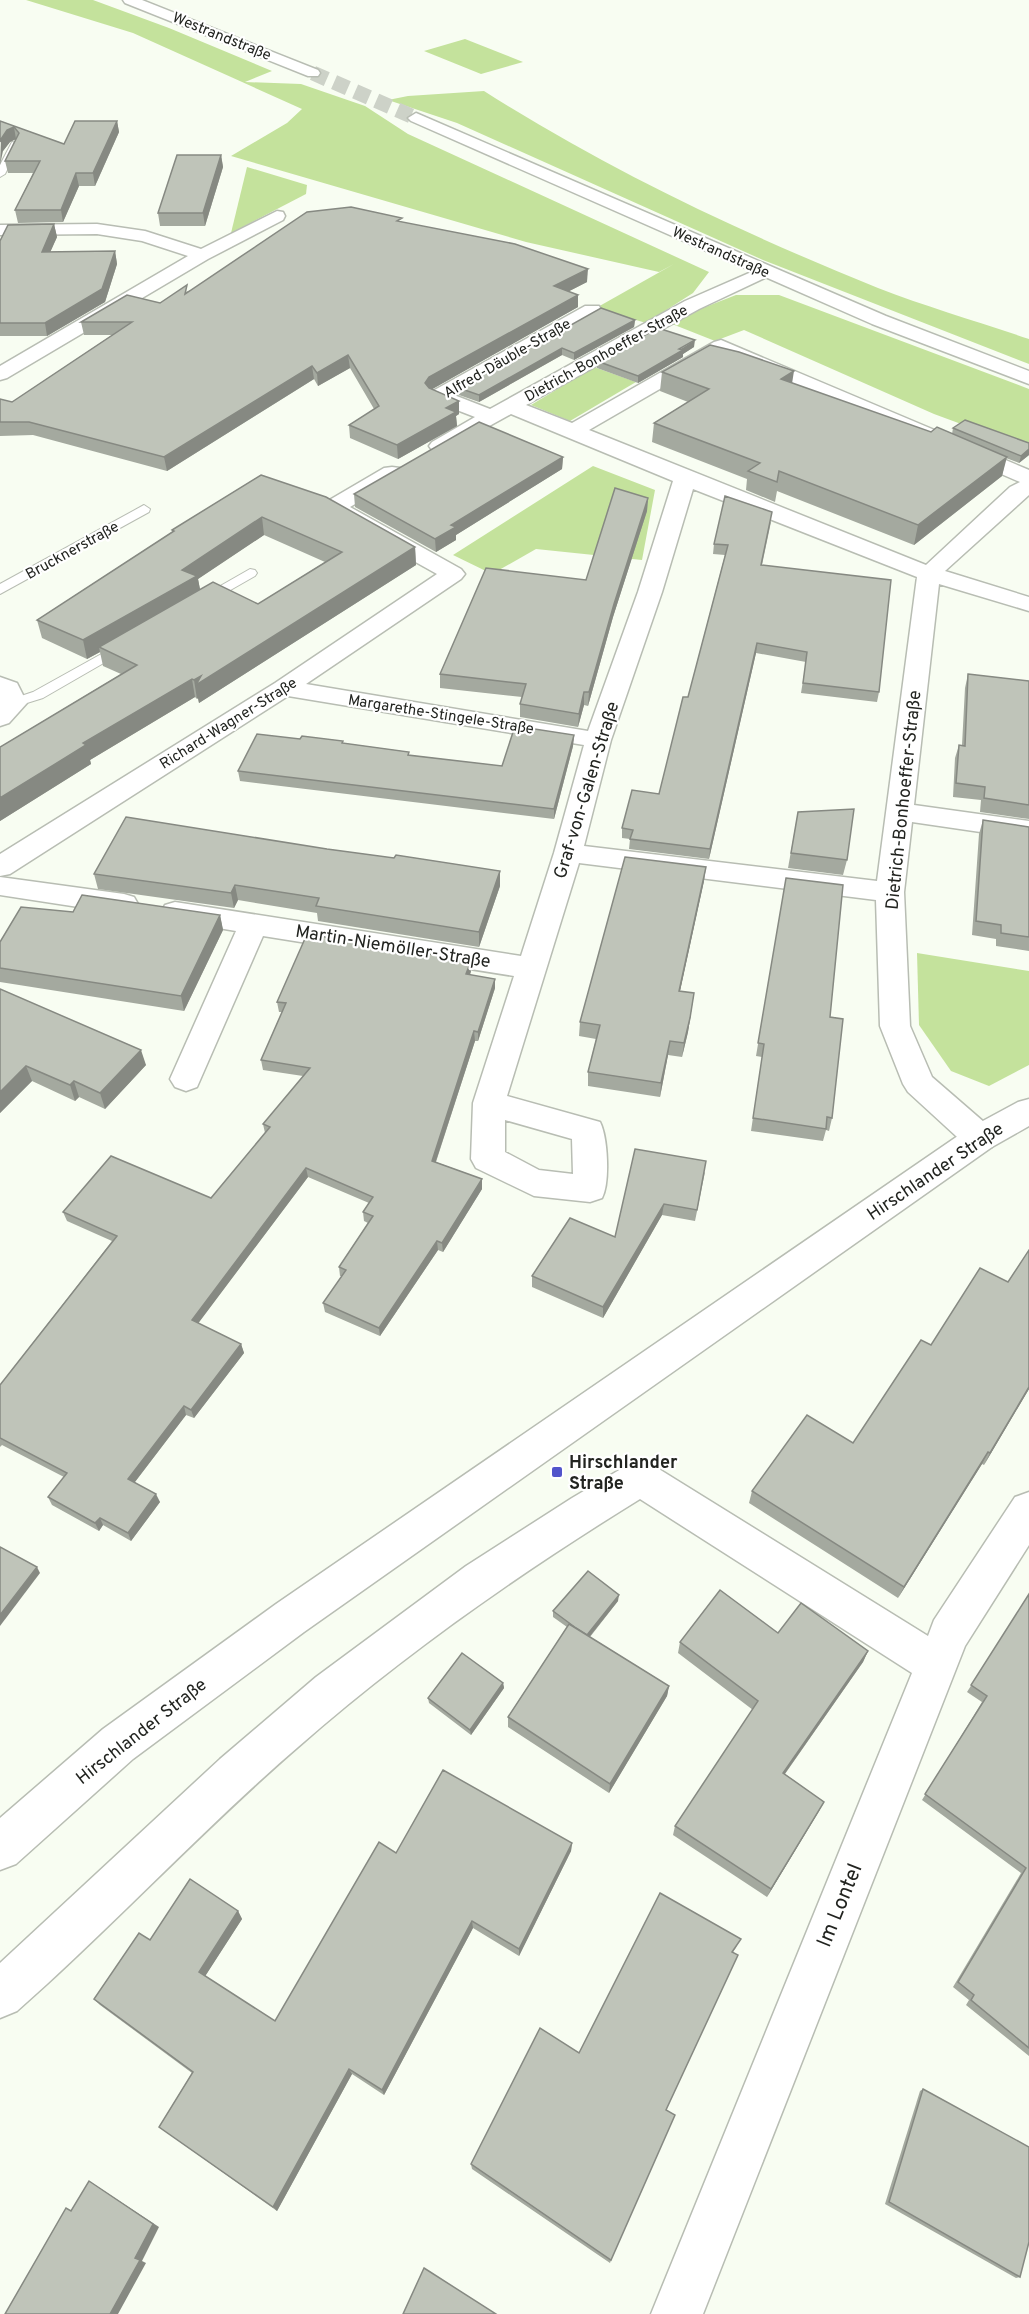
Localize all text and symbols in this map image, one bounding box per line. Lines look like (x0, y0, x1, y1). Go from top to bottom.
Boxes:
street label: Westrandstraße (169, 9, 274, 66)
street label: Westrandstraße (669, 223, 772, 283)
street label: Dietrich-Bonhoeffer-Straße (522, 301, 692, 407)
street label: Alfred-Däuble-Straße (441, 315, 575, 403)
street label: Brucknerstraße (23, 518, 123, 585)
street label: Richard-Wagner-Straße (157, 674, 301, 774)
street label: Dietrich-Bonhoeffer-Straße (882, 689, 927, 911)
street label: Margarethe-Stingele-Straße (346, 691, 535, 740)
street label: Graf-von-Galen-Straße (550, 699, 625, 882)
street label: Martin-Niemöller-Straße (294, 921, 492, 974)
street label: Hirschlander Straße (863, 1118, 1009, 1226)
place label: Hirschlander Straße (569, 1452, 678, 1496)
marker: Hirschlander Straße (550, 1465, 564, 1479)
street label: Hirschlander Straße (72, 1674, 212, 1790)
street label: Im Lontel (811, 1860, 869, 1951)

